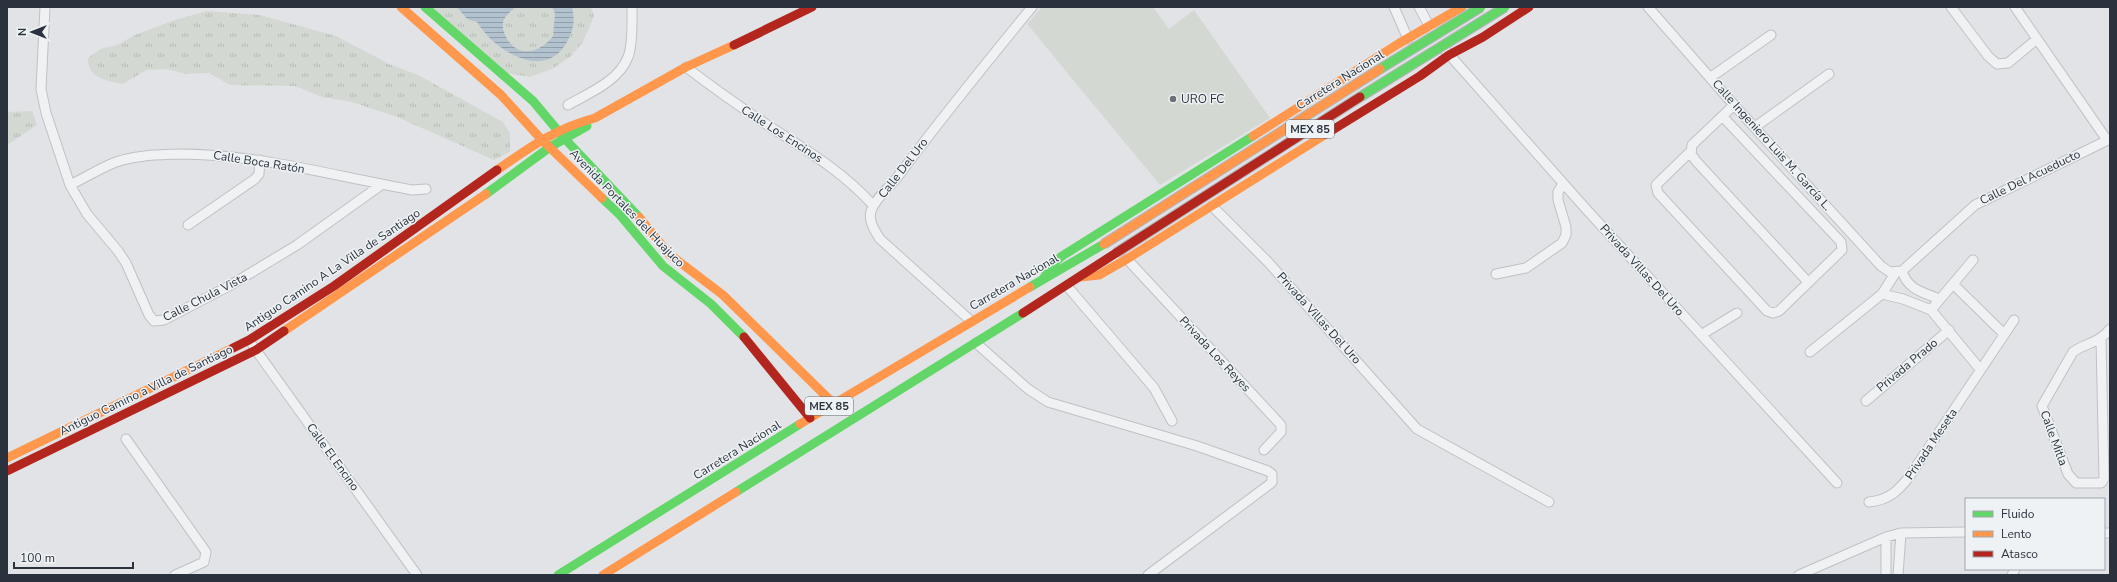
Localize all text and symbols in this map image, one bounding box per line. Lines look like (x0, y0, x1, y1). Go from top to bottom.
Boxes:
north arrow (12, 12, 52, 52)
text: N (15, 28, 30, 36)
street label: Carretera Nacional (1293, 46, 1387, 113)
street label: Calle Ingeniero Luis M. García L. (1709, 76, 1835, 214)
place label: URO FC (1181, 91, 1224, 107)
marker: URO FC (1168, 94, 1178, 104)
street label: Calle Los Encinos (738, 102, 826, 166)
road number: MEX 85 (1286, 120, 1334, 138)
street label: Calle Del Uro (874, 134, 932, 201)
street label: Avenida Portales del Huajuco (566, 145, 688, 271)
street label: Calle Del Acueducto (1977, 146, 2083, 208)
street label: Calle Boca Ratón (212, 147, 306, 177)
street label: Antiguo Camino A La Villa de Santiago (241, 205, 424, 335)
street label: Privada Villas Del Uro (1596, 221, 1688, 320)
street label: Carretera Nacional (967, 250, 1062, 314)
street label: Calle Chula Vista (160, 269, 250, 325)
street label: Privada Villas Del Uro (1273, 269, 1365, 368)
street label: Privada Los Reyes (1176, 313, 1254, 395)
street label: Privada Prado (1873, 335, 1941, 395)
street label: Antiguo Camino a Villa de Santiago (57, 341, 236, 439)
road number: MEX 85 (805, 397, 853, 415)
street label: Privada Meseta (1901, 405, 1961, 483)
street label: Calle Mitla (2037, 408, 2071, 468)
street label: Carretera Nacional (690, 416, 784, 483)
street label: Calle El Encino (303, 420, 363, 494)
legend (1965, 498, 2105, 570)
text: Fluido (2001, 506, 2035, 522)
text: Lento (2001, 526, 2032, 542)
scale bar (14, 544, 133, 570)
text: Atasco (2001, 546, 2038, 562)
text: 100 m (20, 550, 55, 566)

